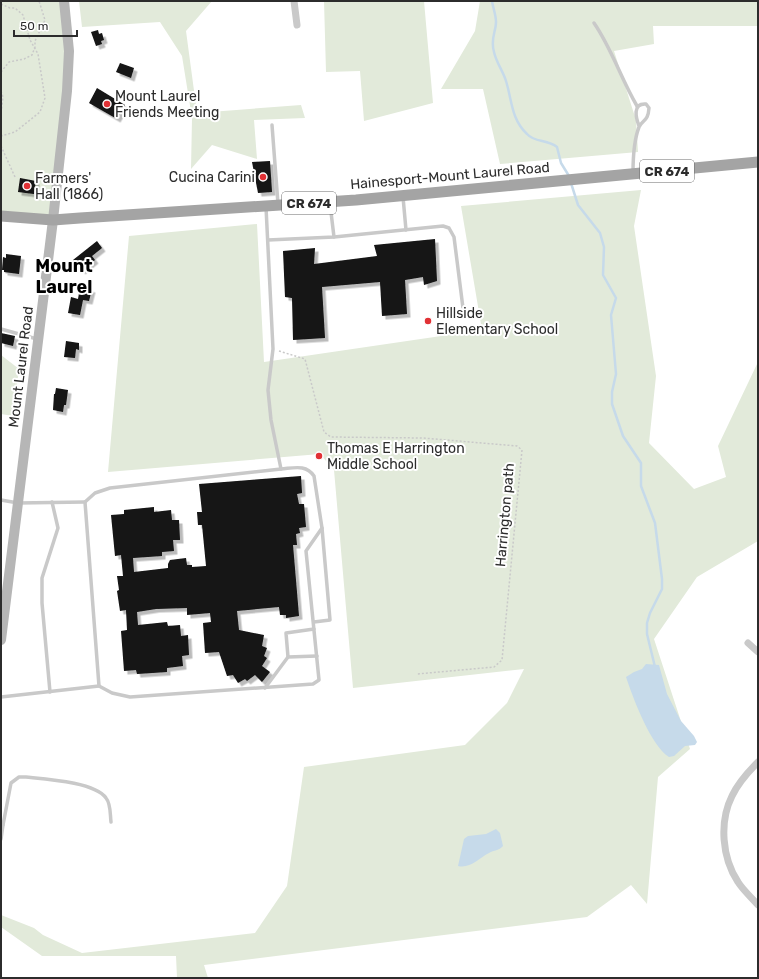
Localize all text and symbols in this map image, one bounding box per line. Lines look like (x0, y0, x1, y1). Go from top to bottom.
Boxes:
scale bar (14, 12, 77, 38)
text: 50 m (20, 19, 48, 33)
place label: Mount Laurel Friends Meeting (115, 88, 219, 121)
marker: Mount Laurel Friends Meeting (102, 99, 112, 109)
street label: Hainesport-Mount Laurel Road (350, 159, 550, 193)
road number: CR 674 (640, 160, 694, 182)
place label: Cucina Carini (169, 169, 255, 186)
place label: Farmers' Hall (1866) (35, 170, 103, 203)
marker: Cucina Carini (258, 172, 268, 182)
marker: Farmers' Hall (1866) (22, 181, 32, 191)
road number: CR 674 (282, 192, 336, 214)
district label: Mount Laurel (35, 255, 93, 298)
street label: Mount Laurel Road (5, 305, 37, 429)
place label: Hillside Elementary School (436, 305, 558, 338)
marker: Hillside Elementary School (423, 316, 433, 326)
place label: Thomas E Harrington Middle School (327, 440, 465, 473)
marker: Thomas E Harrington Middle School (314, 451, 324, 461)
street label: Harrington path (492, 462, 518, 568)

